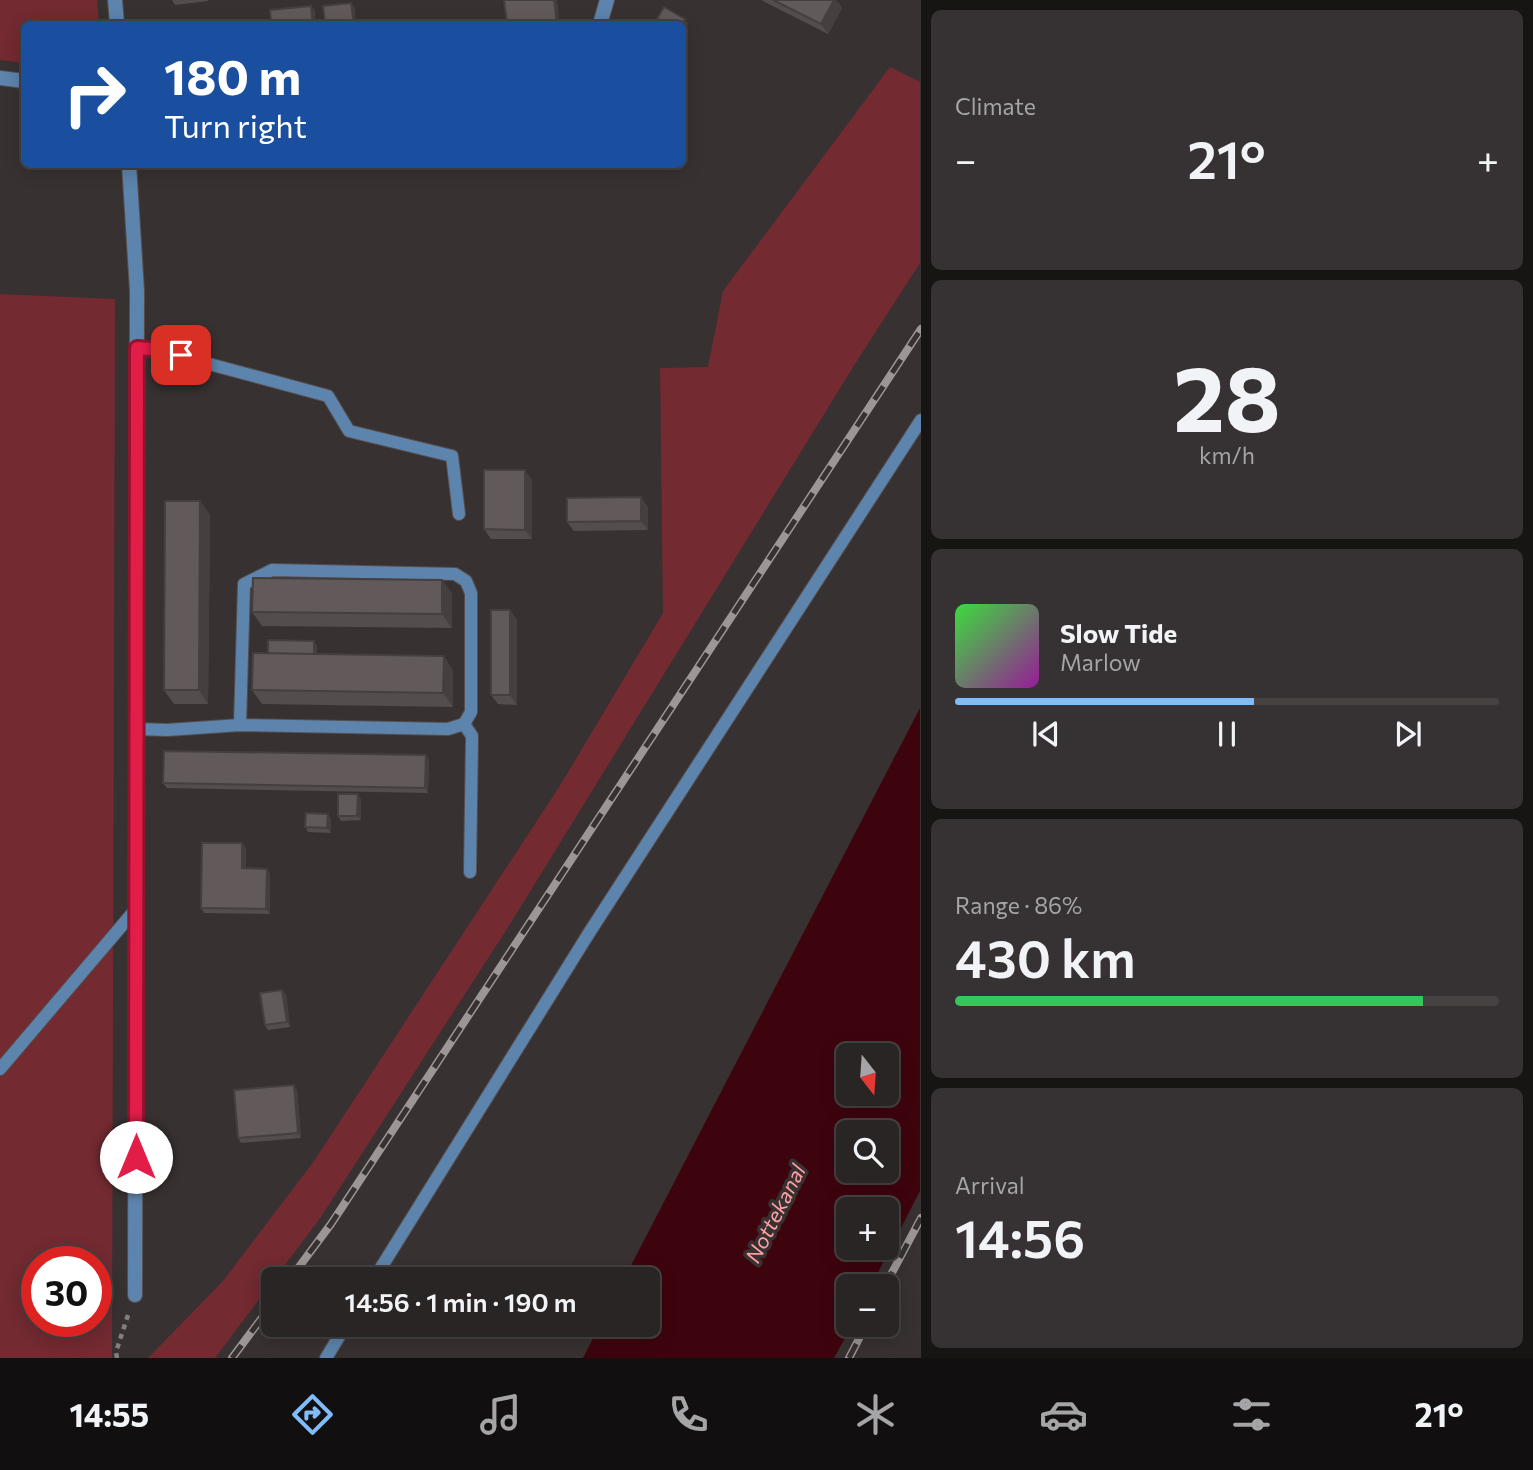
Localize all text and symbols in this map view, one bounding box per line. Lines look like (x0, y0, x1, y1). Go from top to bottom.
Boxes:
text: 180 m (164, 45, 301, 105)
icon: right (49, 49, 140, 140)
text: Climate (955, 92, 1036, 120)
text: Turn right (164, 105, 307, 145)
text: 21° (1187, 126, 1266, 190)
text: − (955, 135, 977, 182)
text: + (1477, 135, 1499, 182)
pin (151, 325, 211, 385)
icon: arrive (162, 336, 200, 374)
text: 28 (1173, 339, 1281, 451)
text: km/h (1199, 441, 1255, 469)
text: Slow Tide (1060, 617, 1177, 648)
text: Marlow (1060, 648, 1141, 676)
icon: previous (1027, 715, 1065, 753)
icon: pause (1208, 715, 1246, 753)
icon: next (1389, 715, 1427, 753)
text: Range · 86% (955, 891, 1082, 919)
text: 430 km (955, 925, 1136, 989)
north arrow (836, 1043, 900, 1106)
map controls (836, 1043, 899, 1337)
position arrow (99, 1120, 173, 1194)
button: search (836, 1120, 899, 1183)
water label: Nottekanal (739, 1159, 810, 1267)
text: Arrival (955, 1171, 1025, 1199)
button: + (836, 1197, 899, 1260)
text: 14:56 (955, 1205, 1085, 1269)
speed limit sign: 30 (21, 1246, 112, 1337)
button: − (836, 1274, 899, 1337)
text: 14:56 · 1 min · 190 m (345, 1286, 576, 1317)
icon: directions (288, 1390, 337, 1439)
icon: music (476, 1390, 525, 1439)
icon: phone (664, 1390, 713, 1439)
icon: climate (851, 1390, 900, 1439)
icon: car (1039, 1390, 1088, 1439)
icon: filters (1227, 1390, 1276, 1439)
text: 14:55 (69, 1394, 149, 1434)
text: 21° (1415, 1394, 1464, 1434)

